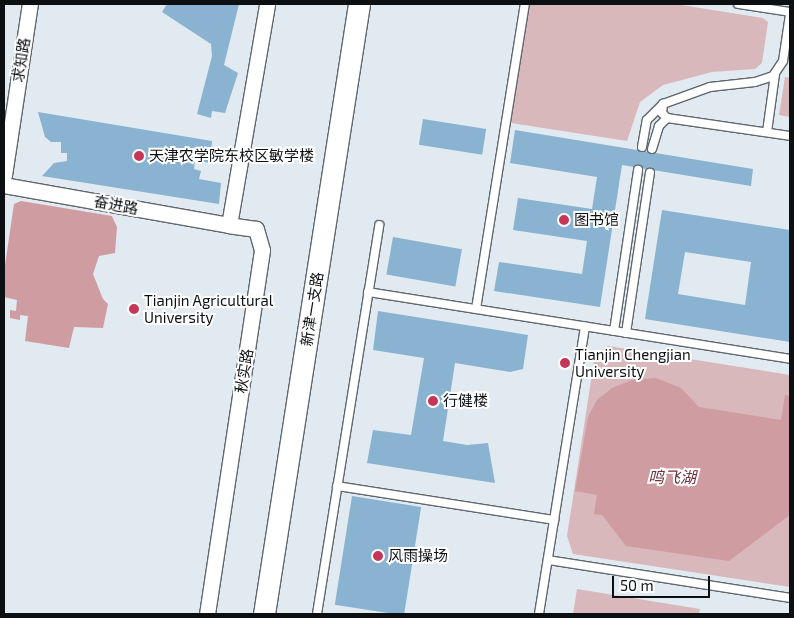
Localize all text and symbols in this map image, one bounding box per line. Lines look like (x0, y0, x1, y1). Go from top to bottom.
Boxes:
street label: 求知路 (9, 36, 33, 84)
place label: 天津农学院东校区敏学楼 (149, 147, 314, 165)
marker: 天津农学院东校区敏学楼 (133, 150, 145, 162)
street label: 奋进路 (92, 192, 140, 218)
place label: 图书馆 (574, 211, 619, 229)
marker: 图书馆 (558, 214, 570, 226)
street label: 新津一支路 (297, 271, 327, 347)
place label: Tianjin Agricultural University (144, 291, 274, 326)
marker: Tianjin Agricultural University (128, 303, 140, 315)
place label: Tianjin Chengjian University (575, 345, 691, 380)
street label: 秋实路 (232, 347, 256, 395)
marker: Tianjin Chengjian University (559, 357, 571, 369)
place label: 行健楼 (443, 392, 488, 410)
marker: 行健楼 (427, 395, 439, 407)
water label: 鸣飞湖 (648, 467, 696, 487)
place label: 风雨操场 (388, 547, 448, 565)
marker: 风雨操场 (372, 550, 384, 562)
scale bar (614, 566, 712, 598)
text: 50 m (620, 576, 654, 594)

